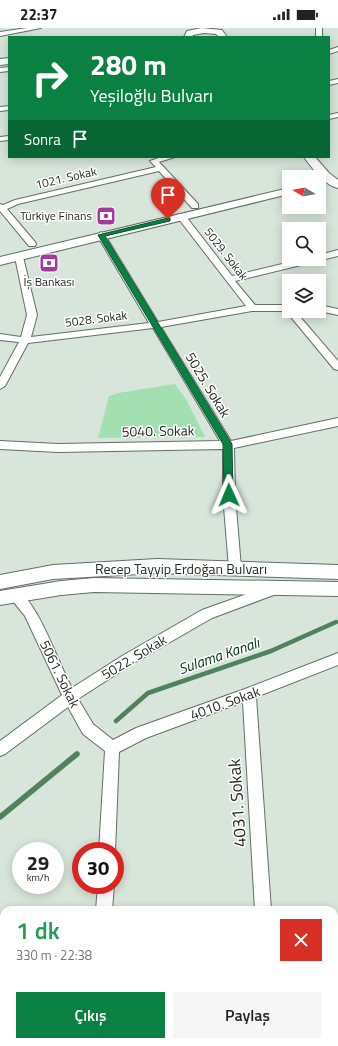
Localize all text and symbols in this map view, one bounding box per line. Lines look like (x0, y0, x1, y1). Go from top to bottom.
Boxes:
text: 22:37 (20, 3, 57, 26)
text: 280 m (90, 43, 167, 86)
icon: right (24, 52, 76, 104)
text: Yeşiloğlu Bulvarı (90, 82, 213, 109)
text: Sonra (24, 128, 61, 151)
icon: arrive (69, 128, 91, 150)
street label: 1021. Sokak (33, 161, 99, 194)
north arrow (282, 170, 326, 214)
map controls (282, 170, 326, 318)
pin (151, 178, 185, 219)
icon: arrive (157, 184, 179, 206)
bank icon: Türkiye Finans (95, 205, 117, 227)
place label: Türkiye Finans (20, 206, 92, 225)
button: search (282, 222, 326, 266)
street label: 5029. Sokak (200, 223, 253, 284)
bank icon: İş Bankası (38, 252, 60, 274)
place label: İş Bankası (24, 272, 74, 291)
button: layers (282, 274, 326, 318)
street label: 5028. Sokak (64, 305, 128, 332)
street label: 5025. Sokak (181, 348, 236, 422)
street label: 5040. Sokak (121, 419, 195, 442)
position arrow (208, 474, 250, 516)
street label: Recep Tayyip Erdoğan Bulvarı (95, 558, 267, 579)
street label: 5022. Sokak (97, 629, 171, 684)
water label: Sulama Kanalı (175, 631, 263, 680)
street label: 5061. Sokak (35, 636, 86, 711)
street label: 4010. Sokak (187, 680, 263, 725)
street label: 4031. Sokak (221, 758, 253, 848)
speed limit sign: 30 (72, 842, 124, 894)
text: 29 (27, 847, 49, 878)
text: km/h (27, 870, 49, 885)
text: 1 dk (16, 912, 60, 948)
button: close (280, 919, 322, 961)
text: 330 m · 22:38 (16, 945, 92, 965)
button: Çıkış (16, 992, 165, 1038)
button: Paylaş (173, 992, 322, 1038)

